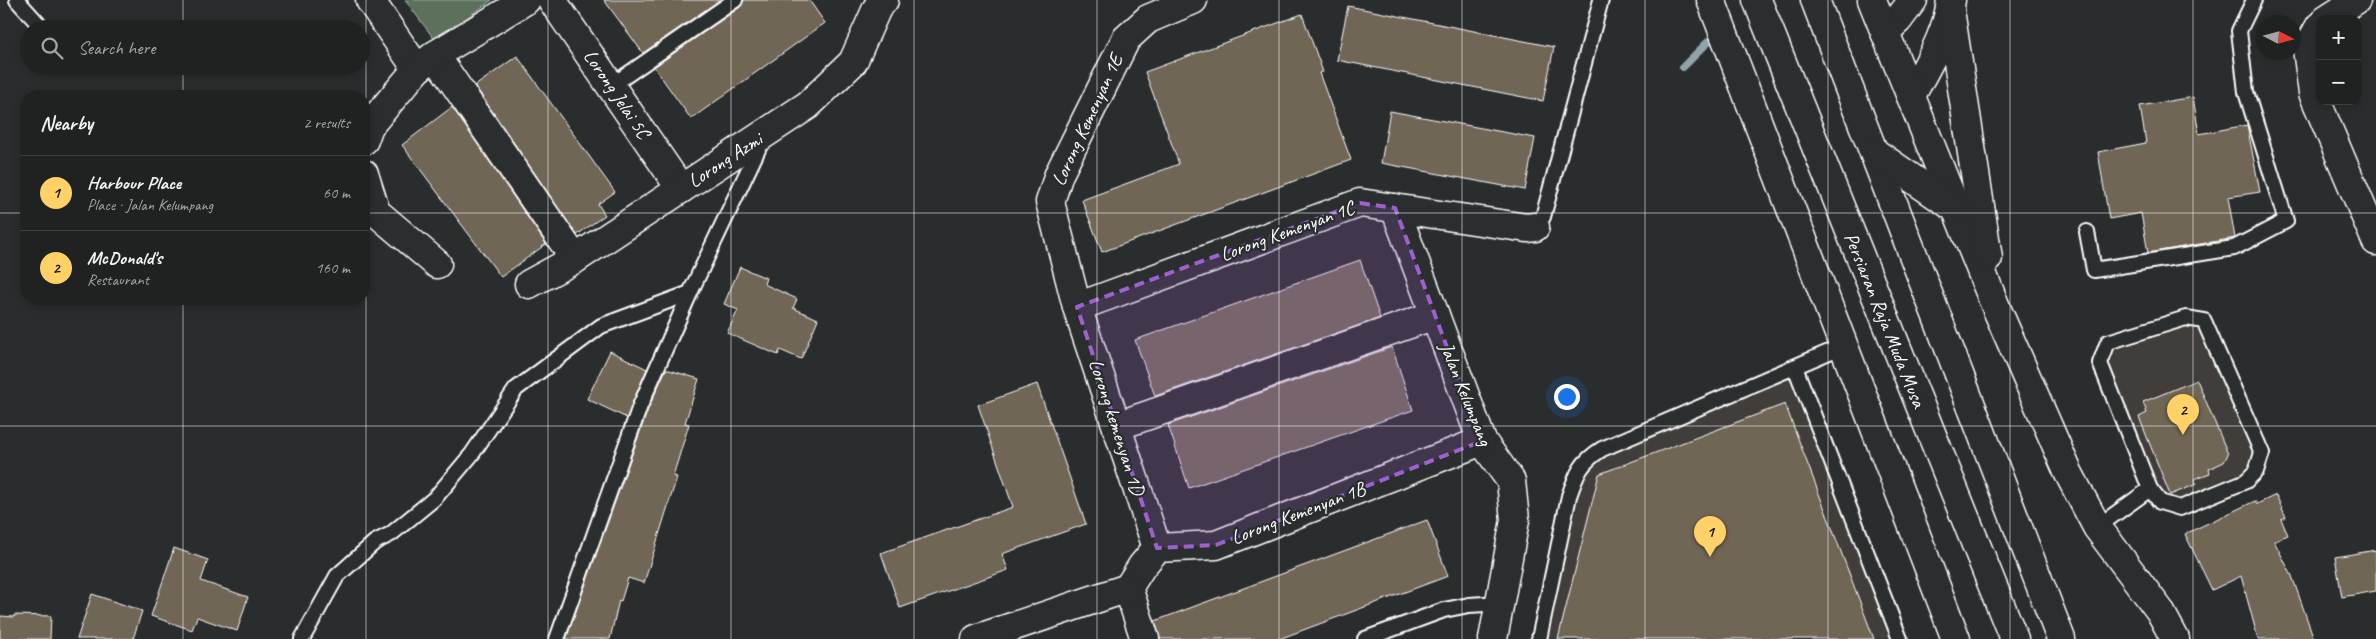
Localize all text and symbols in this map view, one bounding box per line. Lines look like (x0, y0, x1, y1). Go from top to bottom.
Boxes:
north arrow (2256, 15, 2301, 60)
map controls (2316, 15, 2361, 105)
button: + (2316, 15, 2361, 60)
search box (20, 20, 370, 75)
icon: search (38, 34, 66, 62)
text: Search here (78, 36, 155, 60)
street label: Lorong Jelai 5C (578, 45, 657, 146)
street label: Lorong Kemenyan 1E (1046, 48, 1129, 190)
button: − (2316, 60, 2361, 105)
text: Nearby (40, 110, 93, 136)
text: 2 results (303, 113, 350, 133)
street label: Lorong Azmi (683, 126, 769, 193)
text: Harbour Place (87, 171, 181, 195)
text: 1 (52, 183, 60, 203)
text: 60 m (323, 183, 350, 203)
street label: Lorong Kemenyan 1C (1217, 194, 1360, 267)
text: Place · Jalan Kelumpang (87, 195, 213, 215)
street label: Persiaran Raja Muda Musa (1838, 229, 1932, 412)
text: McDonald's (87, 246, 162, 270)
text: 2 (52, 258, 60, 278)
text: 160 m (316, 258, 350, 278)
text: Restaurant (87, 270, 149, 290)
street label: Jalan Kelumpang (1434, 338, 1498, 450)
street label: Lorong kemenyan 1D (1083, 356, 1151, 500)
your location (1554, 384, 1580, 410)
pin: 2 (2167, 394, 2199, 435)
street label: Lorong Kemenyan 1B (1227, 475, 1370, 550)
pin: 1 (1694, 516, 1726, 557)

